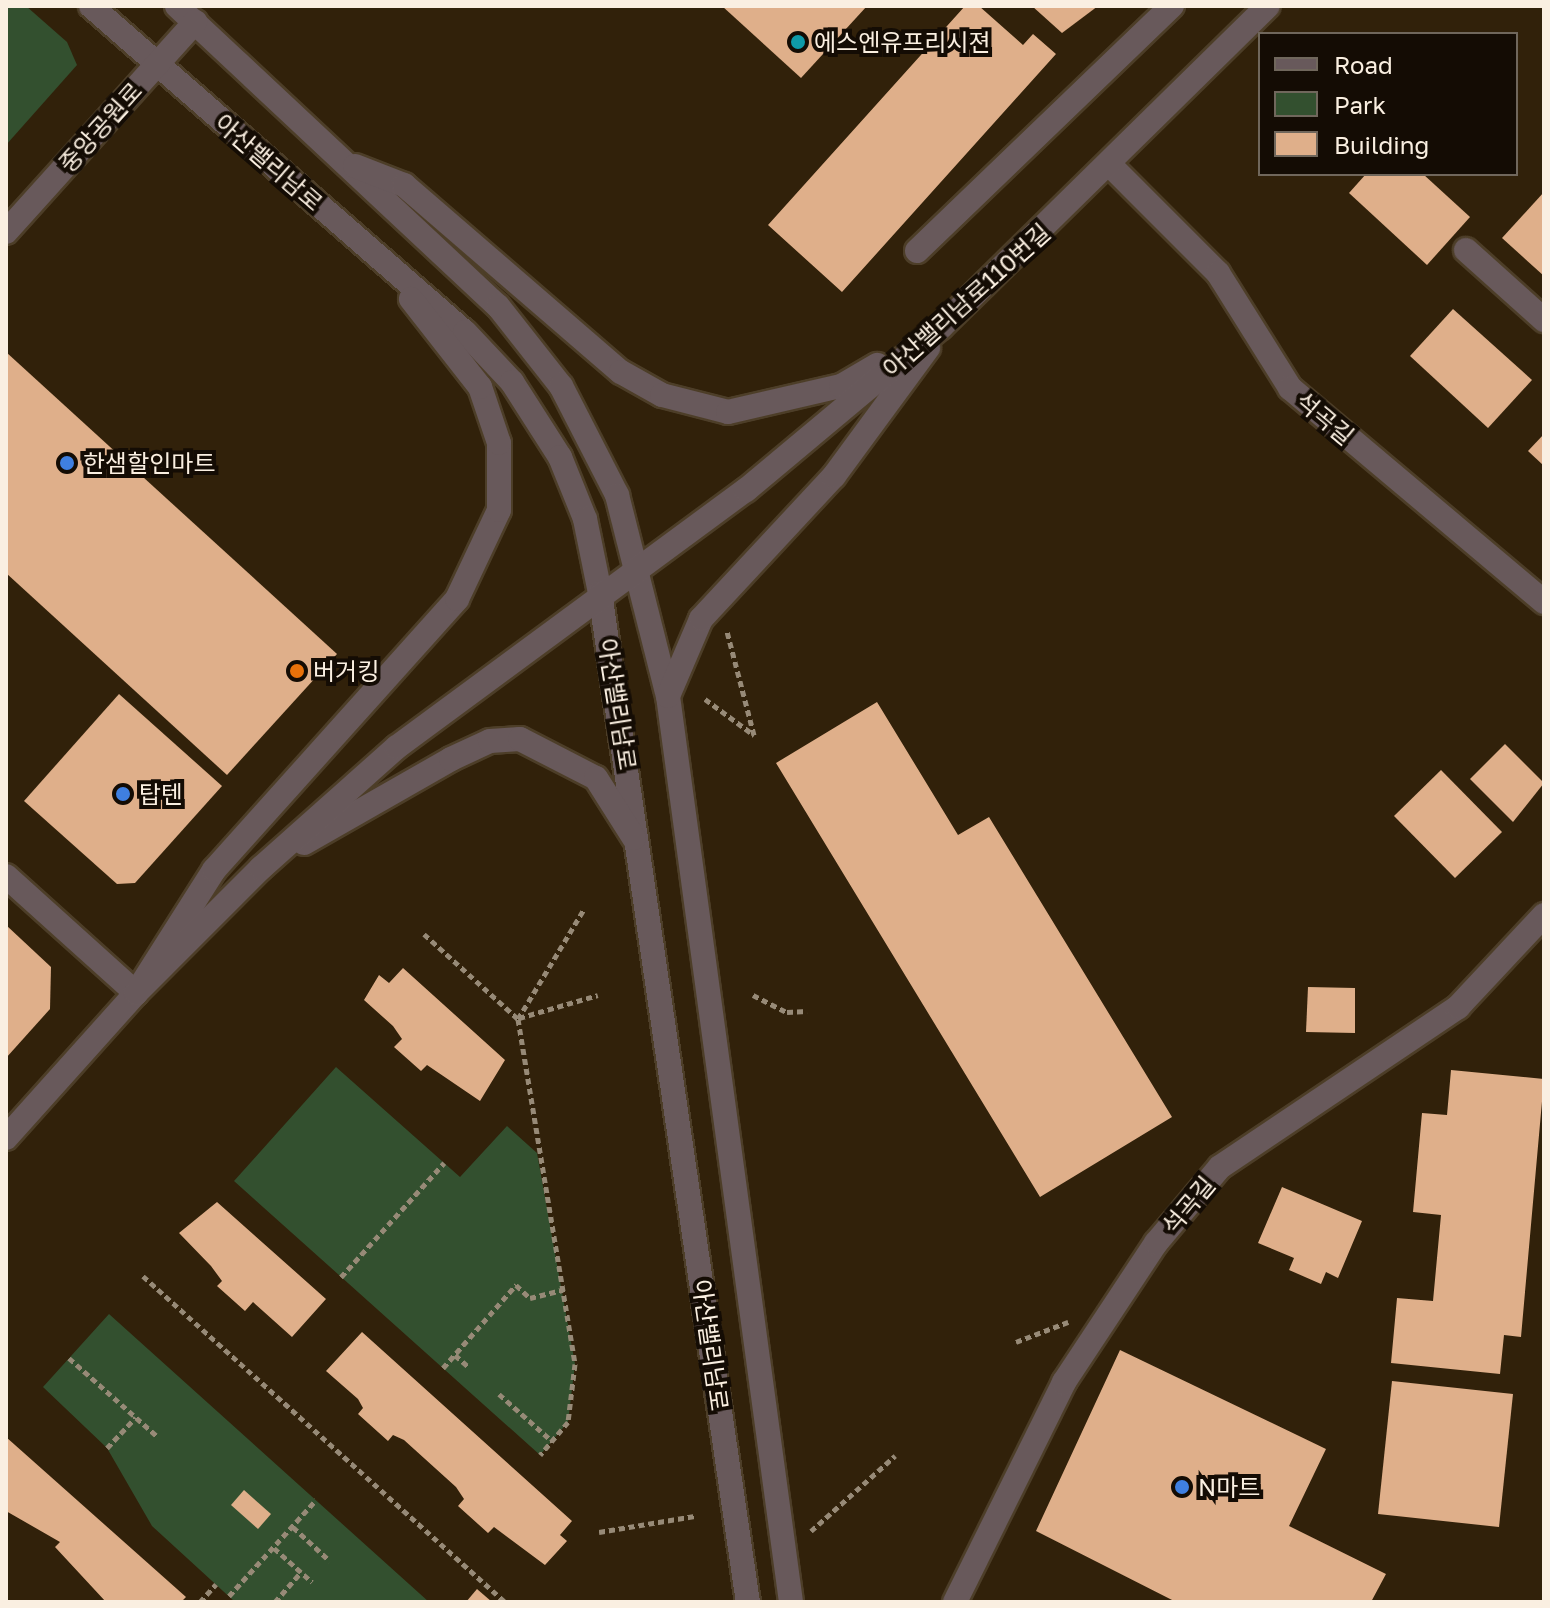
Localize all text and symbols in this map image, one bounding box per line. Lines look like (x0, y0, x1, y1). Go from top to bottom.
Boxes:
place label: 에스엔유프리시젼 (814, 28, 991, 56)
legend (1258, 32, 1518, 176)
marker: 에스엔유프리시젼 (789, 33, 807, 51)
text: Road (1334, 50, 1393, 79)
street label: 중앙공원로 (52, 76, 148, 178)
text: Park (1334, 90, 1386, 119)
street label: 아산밸리남로 (210, 108, 328, 216)
text: Building (1334, 130, 1429, 159)
street label: 아산밸리남로110번길 (877, 217, 1055, 383)
street label: 석곡길 (1290, 386, 1360, 450)
place label: 한샘할인마트 (83, 449, 215, 477)
marker: 한샘할인마트 (58, 454, 76, 472)
street label: 아산밸리남로 (593, 636, 643, 772)
place label: 버거킹 (313, 657, 379, 685)
marker: 버거킹 (288, 662, 306, 680)
place label: 탑텐 (139, 780, 183, 808)
marker: 탑텐 (114, 785, 132, 803)
street label: 석곡길 (1156, 1170, 1220, 1240)
street label: 아산밸리남로 (688, 1277, 734, 1413)
place label: N마트 (1198, 1473, 1260, 1501)
marker: N마트 (1173, 1478, 1191, 1496)

